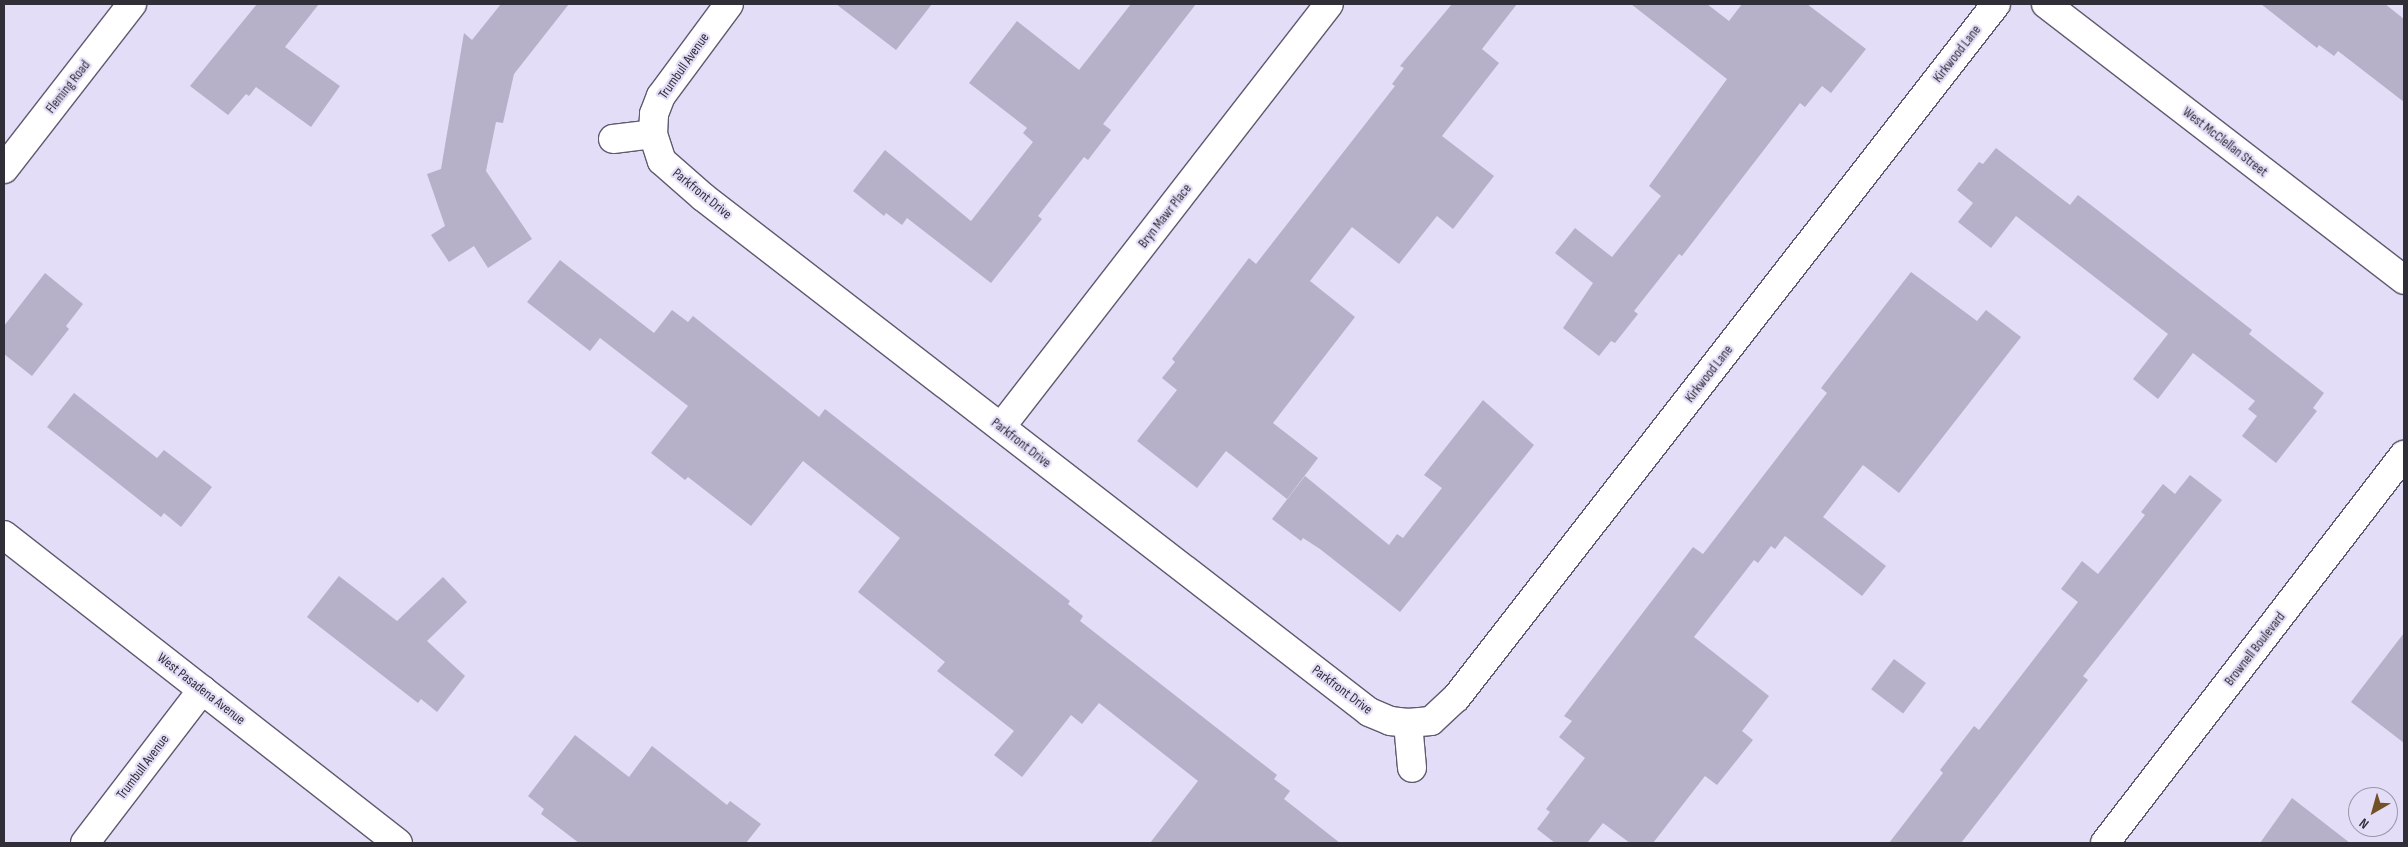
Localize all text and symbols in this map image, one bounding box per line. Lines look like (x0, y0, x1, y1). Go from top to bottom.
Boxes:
street label: Kirkwood Lane (1929, 22, 1985, 86)
street label: Trumbull Avenue (655, 30, 713, 102)
street label: Fleming Road (42, 57, 94, 117)
street label: West McClellan Street (2179, 104, 2271, 180)
street label: Parkfront Drive (669, 165, 735, 223)
street label: Bryn Mawr Place (1135, 181, 1195, 251)
street label: Kirkwood Lane (1681, 342, 1737, 406)
street label: Parkfront Drive (988, 414, 1054, 472)
street label: Brownell Boulevard (2221, 609, 2289, 689)
street label: West Pasadena Avenue (154, 650, 248, 728)
street label: Parkfront Drive (1309, 662, 1375, 718)
street label: Trumbull Avenue (113, 731, 173, 803)
north arrow (2348, 787, 2398, 837)
text: N (2356, 814, 2372, 832)

